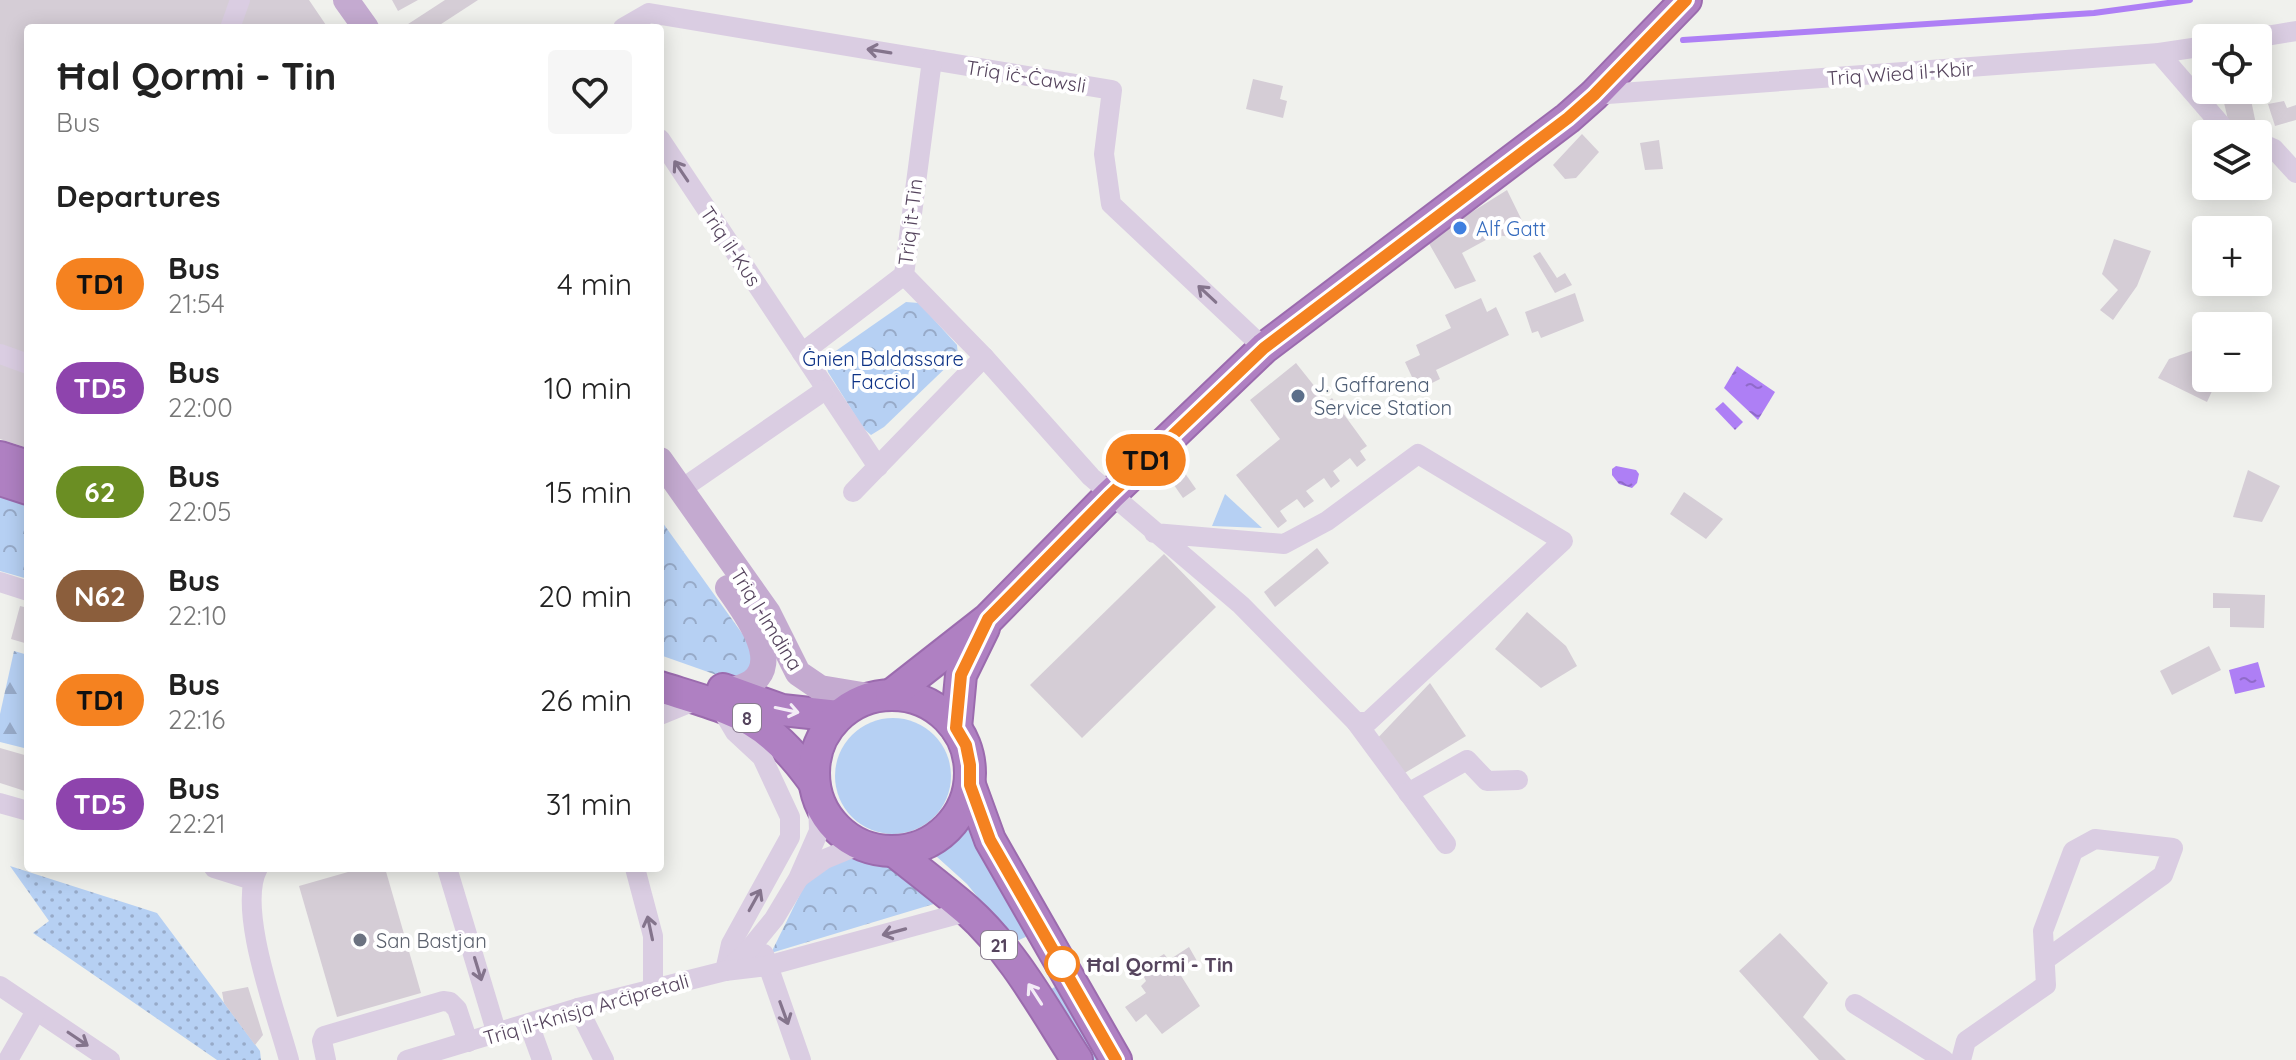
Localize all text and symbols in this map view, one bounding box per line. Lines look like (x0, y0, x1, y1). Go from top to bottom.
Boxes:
map controls (2192, 24, 2272, 392)
button: locate (2192, 24, 2272, 104)
one-way arrow (867, 43, 892, 58)
button: heart (548, 50, 632, 134)
text: Ħal Qormi - Tin (56, 52, 336, 100)
street label: Triq iċ-Ċawsli (964, 54, 1088, 98)
street label: Triq Wied il-Kbir (1826, 55, 1975, 91)
text: Bus (56, 106, 100, 139)
button: layers (2192, 120, 2272, 200)
one-way arrow (673, 160, 689, 183)
text: Departures (56, 177, 221, 215)
street label: Triq it-Tin (892, 177, 928, 267)
street label: Triq il-Kus (695, 201, 767, 291)
place label: Alf Gatt (1476, 216, 1546, 241)
button: + (2192, 216, 2272, 296)
marker: Alf Gatt (1451, 219, 1469, 237)
text: Bus (168, 249, 220, 287)
text: 4 min (557, 265, 632, 303)
text: TD1 (76, 266, 124, 301)
one-way arrow (1197, 285, 1217, 304)
text: 21:54 (168, 287, 225, 320)
button: − (2192, 312, 2272, 392)
park label: Ġnien Baldassare Facciol (802, 346, 964, 394)
text: Bus (168, 353, 220, 391)
text: 10 min (544, 369, 632, 407)
text: TD5 (73, 370, 127, 405)
place label: J. Gaffarena Service Station (1314, 372, 1452, 420)
marker: J. Gaffarena Service Station (1289, 387, 1307, 405)
text: 22:00 (168, 391, 233, 424)
line badge: TD1 (1100, 434, 1192, 486)
text: TD1 (1122, 442, 1170, 477)
text: Bus (168, 457, 220, 495)
text: 15 min (545, 473, 632, 511)
text: 62 (84, 474, 116, 509)
text: 22:05 (168, 495, 231, 528)
text: Bus (168, 561, 220, 599)
street label: Triq l-Imdina (726, 563, 808, 675)
text: 20 min (538, 577, 632, 615)
text: N62 (74, 578, 126, 613)
text: 22:10 (168, 599, 227, 632)
text: Bus (168, 665, 220, 703)
text: 26 min (540, 681, 632, 719)
text: TD1 (76, 682, 124, 717)
text: 22:16 (168, 703, 225, 736)
one-way arrow (774, 703, 800, 718)
road number: 8 (733, 704, 761, 732)
text: Bus (168, 769, 220, 807)
text: 31 min (546, 785, 632, 823)
text: TD5 (73, 786, 127, 821)
text: 22:21 (168, 807, 226, 840)
one-way arrow (747, 889, 763, 912)
one-way arrow (642, 916, 657, 941)
one-way arrow (881, 925, 907, 940)
place label: San Bastjan (376, 928, 487, 953)
marker: San Bastjan (351, 931, 369, 949)
road number: 21 (981, 931, 1017, 959)
marker: Ħal Qormi - Tin (1045, 947, 1079, 981)
place label: Ħal Qormi - Tin (1086, 952, 1234, 977)
one-way arrow (471, 956, 486, 982)
street label: Triq il-Knisja Arċipretali (480, 968, 692, 1050)
one-way arrow (1026, 984, 1043, 1006)
one-way arrow (777, 1000, 792, 1025)
one-way arrow (66, 1031, 89, 1047)

